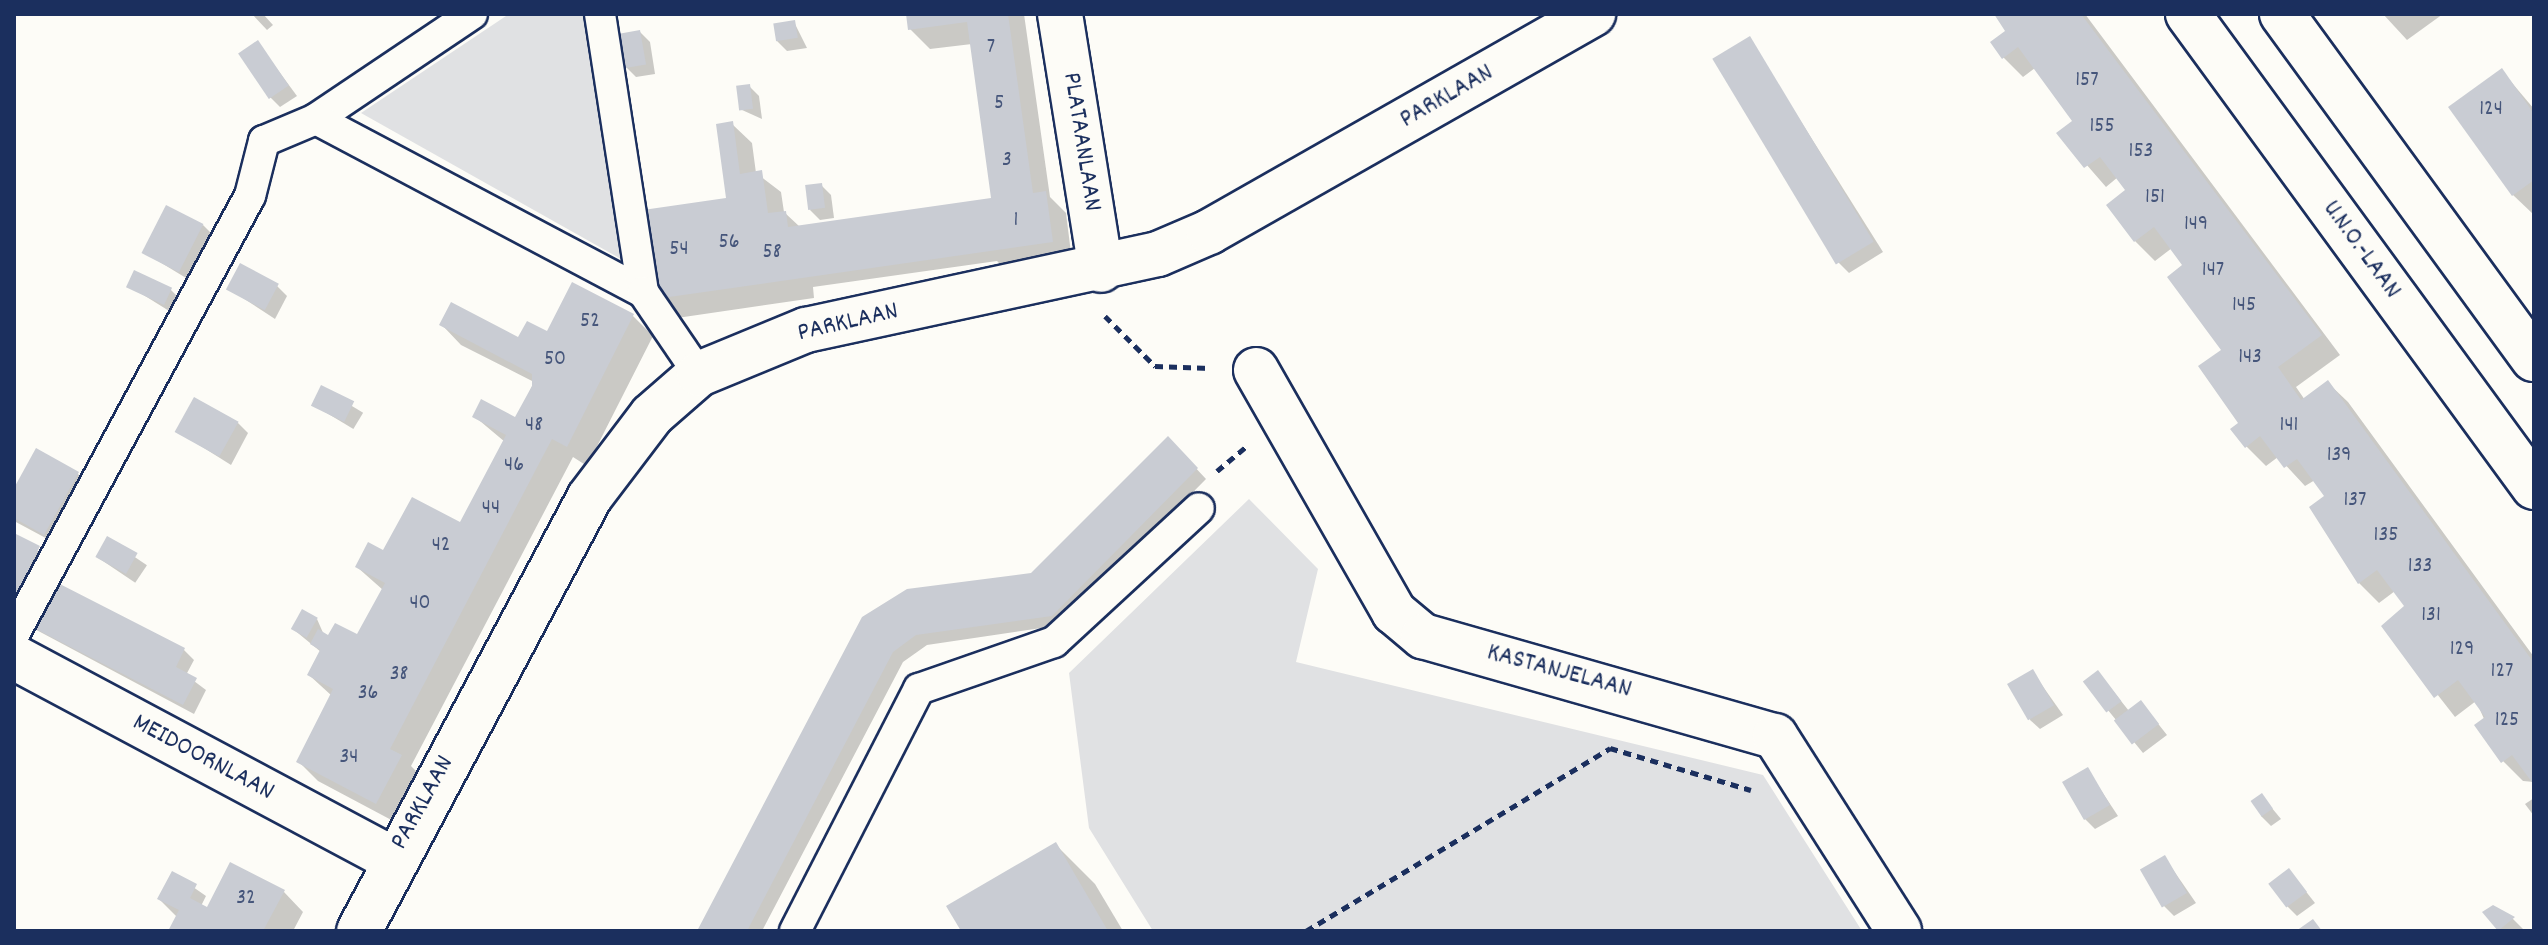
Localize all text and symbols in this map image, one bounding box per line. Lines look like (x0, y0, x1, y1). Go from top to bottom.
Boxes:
house number: 7 (987, 35, 995, 61)
street label: PARKLAAN (1395, 58, 1499, 136)
house number: 157 (2075, 68, 2099, 94)
street label: PLATAANLAAN (1055, 70, 1107, 214)
house number: 5 (994, 91, 1004, 117)
house number: 124 (2479, 97, 2503, 123)
house number: 155 (2089, 114, 2115, 140)
house number: 153 (2129, 139, 2153, 165)
house number: 3 (1002, 148, 1012, 174)
house number: 151 (2145, 185, 2165, 211)
street label: U.N.O.-LAAN (2315, 195, 2407, 305)
house number: 1 (1014, 208, 1018, 234)
house number: 149 (2184, 212, 2208, 238)
house number: 56 (719, 230, 739, 256)
house number: 54 (669, 237, 689, 263)
house number: 58 (762, 240, 782, 266)
house number: 147 (2202, 258, 2224, 284)
house number: 145 (2232, 293, 2256, 319)
street label: PARKLAAN (795, 296, 901, 350)
house number: 52 (580, 309, 600, 335)
house number: 143 (2238, 345, 2262, 371)
house number: 50 (544, 347, 566, 373)
house number: 48 (525, 413, 543, 439)
house number: 141 (2280, 413, 2298, 439)
house number: 139 (2327, 443, 2351, 469)
house number: 46 (504, 453, 524, 479)
house number: 137 (2343, 488, 2367, 514)
house number: 44 (482, 496, 500, 522)
house number: 135 (2374, 523, 2398, 549)
house number: 42 (432, 533, 450, 559)
house number: 133 (2408, 554, 2432, 580)
house number: 40 (409, 591, 431, 617)
house number: 131 (2421, 603, 2441, 629)
house number: 129 (2450, 637, 2474, 663)
street label: KASTANJELAAN (1483, 638, 1635, 706)
house number: 127 (2491, 659, 2513, 685)
house number: 38 (390, 662, 408, 688)
house number: 36 (358, 681, 378, 707)
street label: MEIDOORNLAAN (127, 708, 279, 808)
house number: 125 (2495, 708, 2519, 734)
house number: 34 (340, 745, 358, 771)
street label: PARKLAAN (384, 751, 462, 855)
house number: 32 (236, 886, 256, 912)

